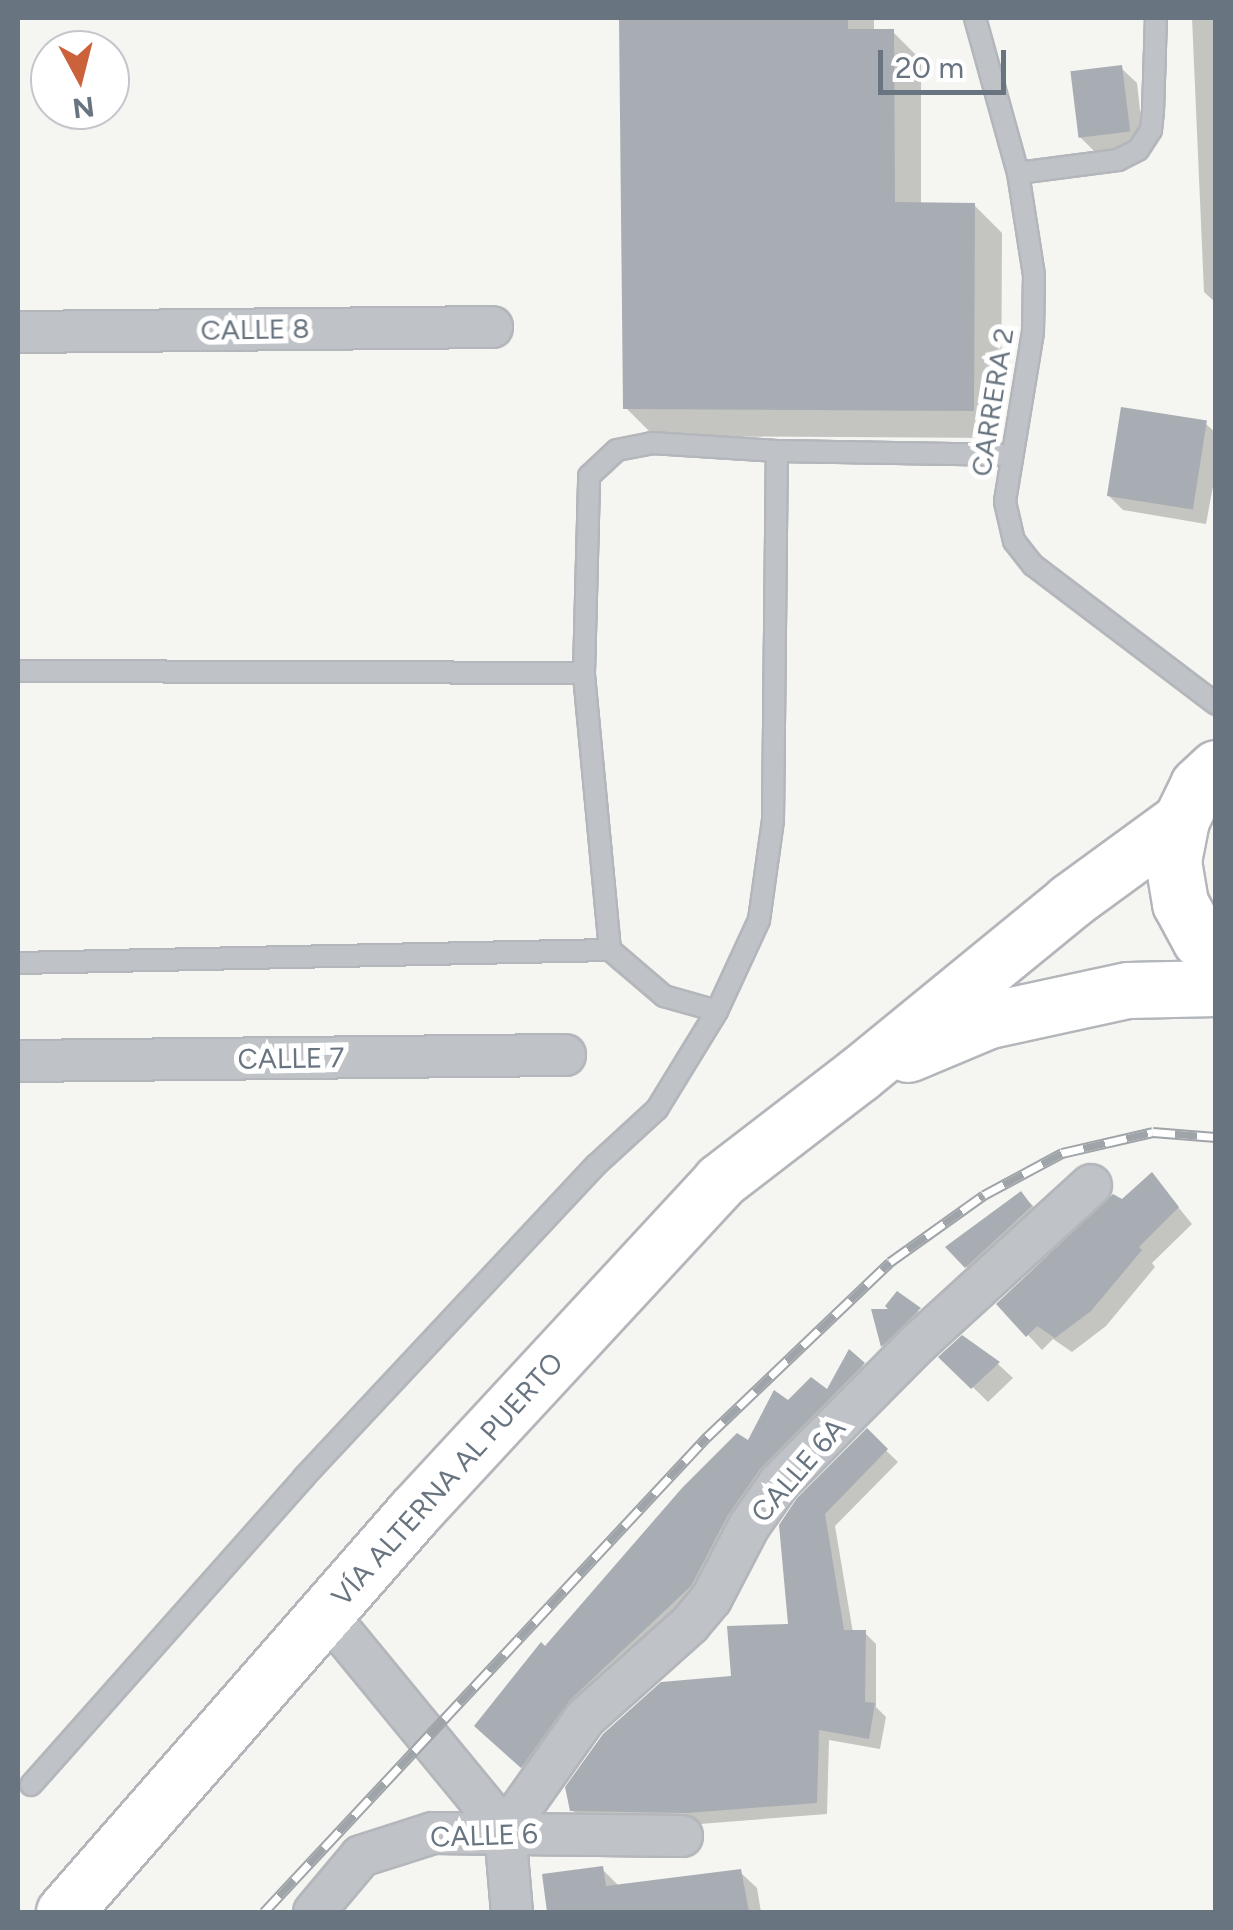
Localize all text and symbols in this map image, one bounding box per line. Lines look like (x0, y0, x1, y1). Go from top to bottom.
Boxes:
north arrow (30, 30, 130, 130)
scale bar (883, 30, 1010, 92)
text: 20 m (895, 49, 964, 86)
text: N (71, 90, 96, 126)
street label: CALLE 8 (200, 311, 310, 347)
street label: CARRERA 2 (964, 325, 1020, 479)
street label: CALLE 7 (237, 1040, 345, 1076)
street label: VÍA ALTERNA AL PUERTO (324, 1346, 570, 1612)
street label: CALLE 6A (744, 1411, 852, 1529)
street label: CALLE 6 (430, 1816, 538, 1854)

